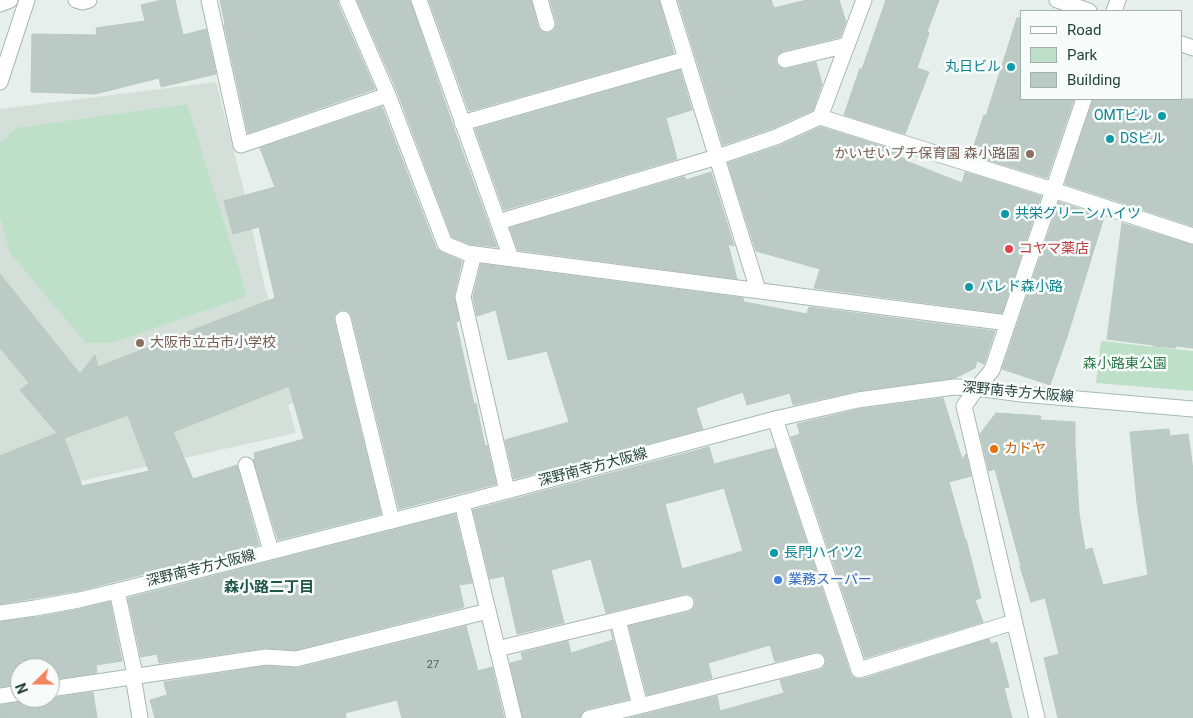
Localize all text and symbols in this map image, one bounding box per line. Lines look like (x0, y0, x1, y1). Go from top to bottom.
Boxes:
legend (1020, 10, 1183, 100)
text: Road (1067, 21, 1101, 39)
text: Park (1067, 46, 1097, 64)
place label: 丸日ビル (945, 59, 1001, 75)
marker: 丸日ビル (1005, 61, 1017, 73)
text: Building (1067, 71, 1121, 89)
place label: OMTビル (1094, 108, 1152, 124)
marker: OMTビル (1156, 110, 1168, 122)
place label: DSビル (1120, 131, 1165, 147)
marker: DSビル (1104, 133, 1116, 145)
place label: かいせいプチ保育園 森小路園 (835, 146, 1020, 162)
marker: かいせいプチ保育園 森小路園 (1024, 148, 1036, 160)
place label: 共栄グリーンハイツ (1015, 206, 1141, 222)
marker: 共栄グリーンハイツ (999, 208, 1011, 220)
place label: コヤマ薬店 (1019, 241, 1089, 257)
marker: コヤマ薬店 (1003, 243, 1015, 255)
place label: パレド森小路 (979, 279, 1063, 295)
marker: パレド森小路 (963, 281, 975, 293)
place label: 大阪市立古市小学校 (150, 335, 276, 351)
marker: 大阪市立古市小学校 (134, 337, 146, 349)
park label: 森小路東公園 (1083, 356, 1167, 372)
street label: 深野南寺方大阪線 (961, 380, 1075, 406)
place label: カドヤ (1004, 441, 1046, 457)
marker: カドヤ (988, 443, 1000, 455)
street label: 深野南寺方大阪線 (537, 445, 649, 491)
place label: 長門ハイツ2 (784, 545, 862, 561)
street label: 深野南寺方大阪線 (145, 547, 257, 591)
marker: 長門ハイツ2 (768, 547, 780, 559)
place label: 業務スーパー (788, 572, 872, 588)
marker: 業務スーパー (772, 574, 784, 586)
district label: 森小路二丁目 (224, 579, 314, 597)
north arrow (10, 658, 60, 708)
house number: 27 (427, 658, 439, 672)
text: N (13, 681, 31, 696)

